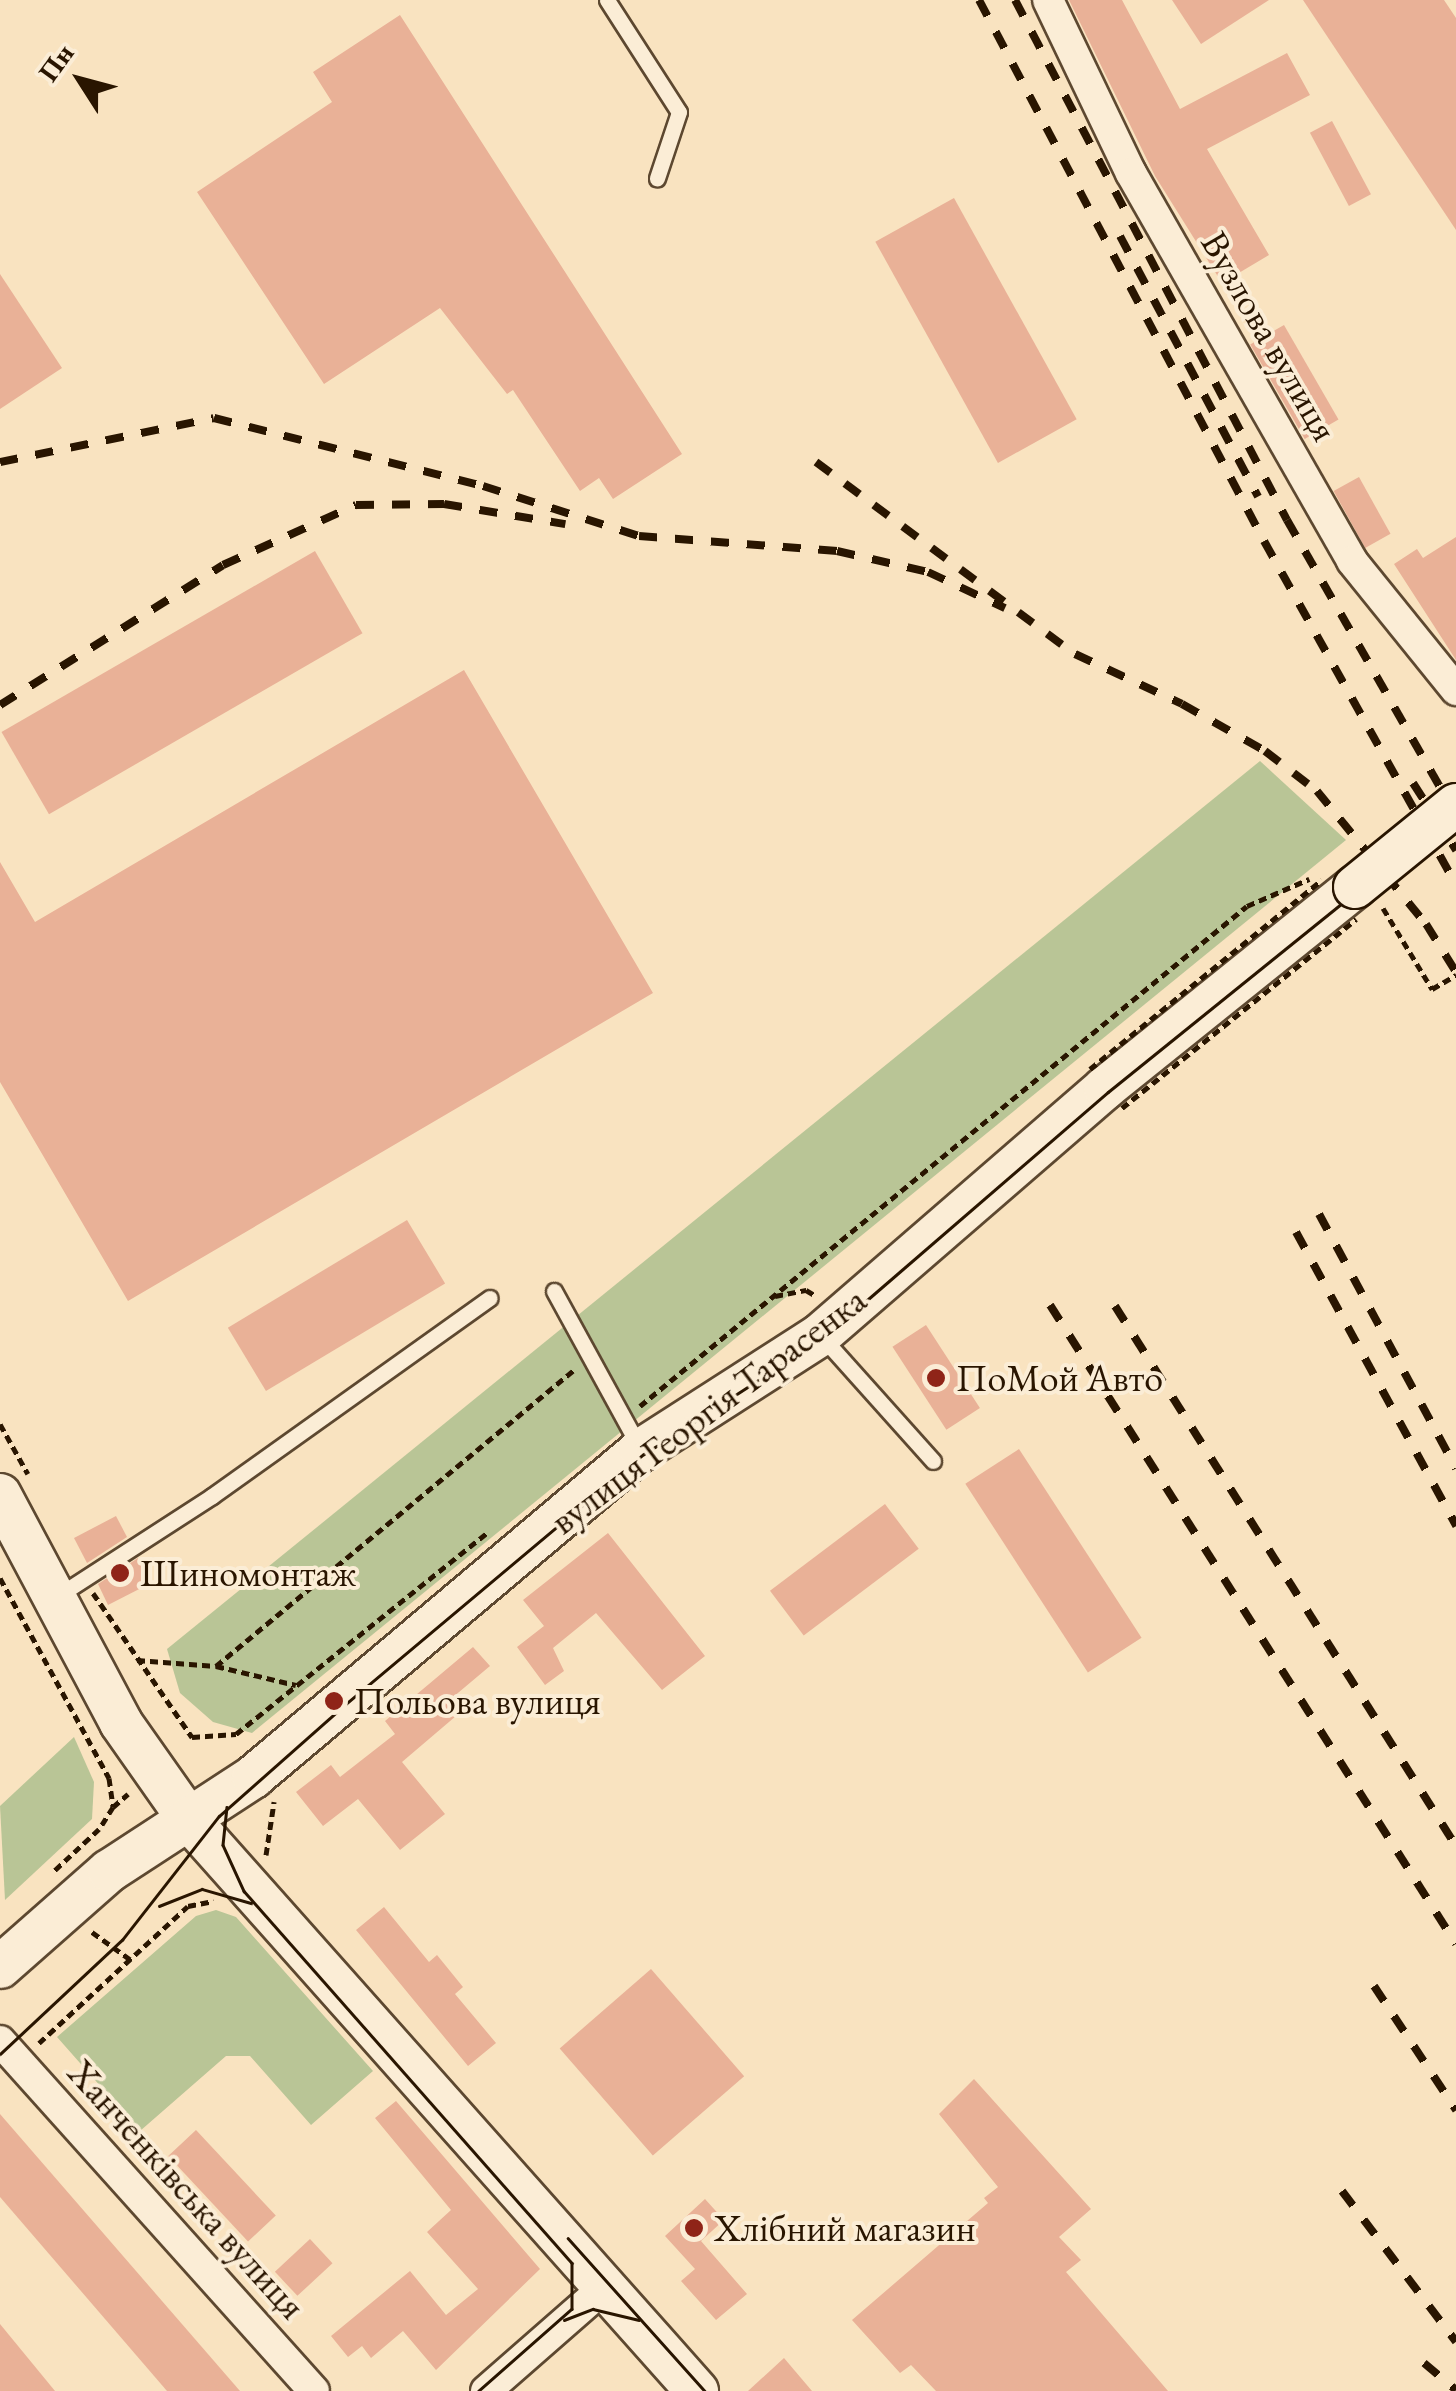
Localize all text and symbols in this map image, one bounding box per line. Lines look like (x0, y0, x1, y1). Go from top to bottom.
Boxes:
north arrow (30, 30, 130, 130)
text: Пн (30, 36, 82, 88)
street label: Вузлова вулиця (1192, 223, 1348, 449)
street label: вулиця Георгія Тарасенка (541, 1277, 875, 1543)
place label: ПоМой Авто (956, 1355, 1163, 1401)
marker: ПоМой Авто (925, 1367, 947, 1389)
place label: Шиномонтаж (140, 1550, 357, 1596)
marker: Шиномонтаж (109, 1562, 131, 1584)
place label: Польова вулиця (354, 1678, 601, 1724)
marker: Польова вулиця (323, 1690, 345, 1712)
street label: Ханченківська вулиця (59, 2050, 315, 2328)
place label: Хлібний магазин (714, 2205, 975, 2251)
marker: Хлібний магазин (683, 2217, 705, 2239)

